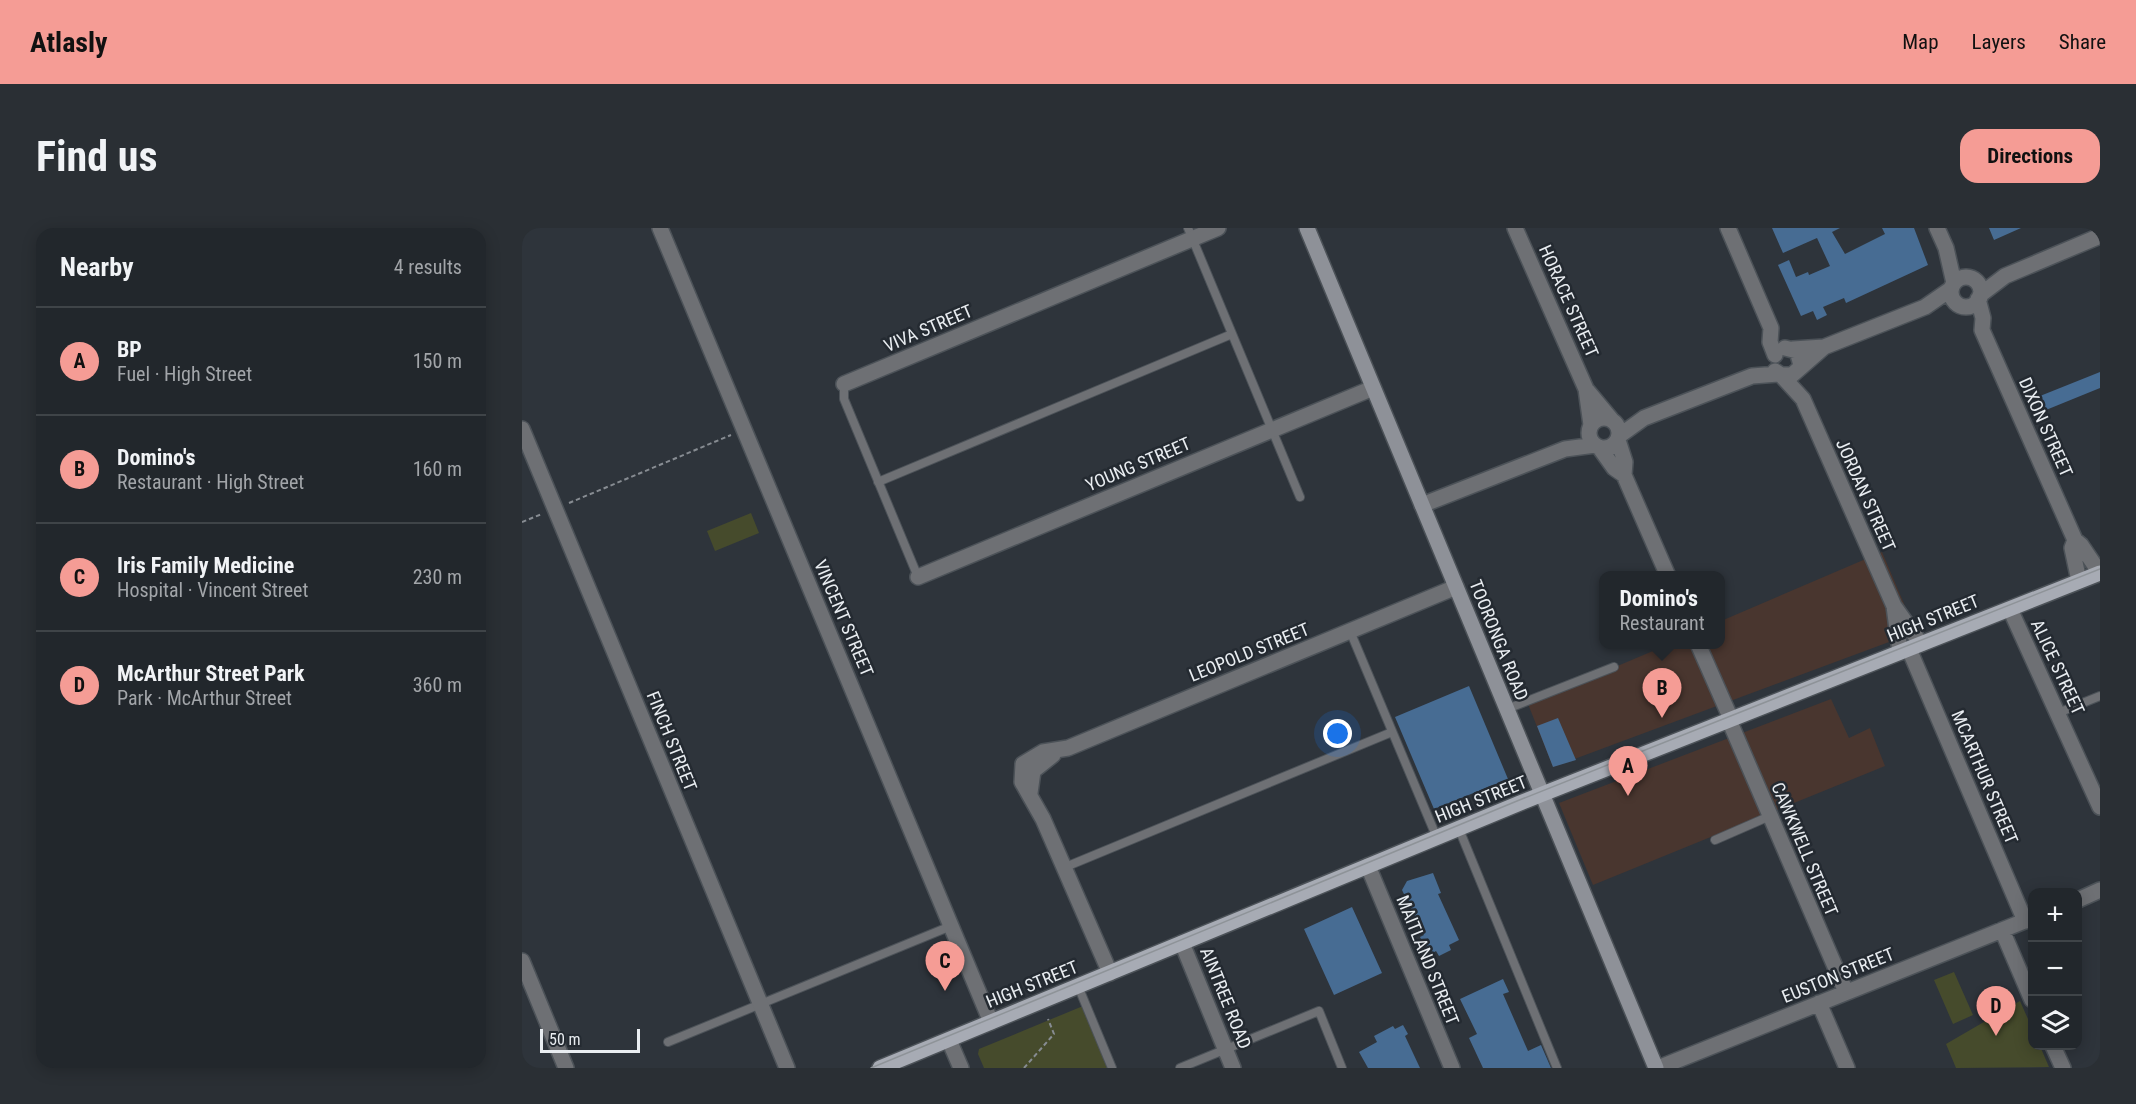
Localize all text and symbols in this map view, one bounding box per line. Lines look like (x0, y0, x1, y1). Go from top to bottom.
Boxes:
text: Atlasly (30, 26, 108, 59)
text: Map (1902, 30, 1939, 54)
text: Layers (1972, 30, 2026, 54)
text: Share (2059, 30, 2106, 54)
button: Directions (1960, 129, 2100, 183)
text: Find us (36, 132, 157, 181)
street label: HORACE STREET (1535, 242, 1603, 360)
text: Nearby (60, 252, 134, 282)
text: 4 results (394, 255, 462, 279)
street label: VIVA STREET (881, 300, 975, 356)
text: BP (117, 337, 142, 362)
text: A (74, 349, 85, 373)
text: 150 m (413, 349, 462, 373)
text: Fuel · High Street (117, 362, 252, 386)
street label: DIXON STREET (2015, 374, 2077, 480)
street label: YOUNG STREET (1082, 433, 1194, 495)
street label: JORDAN STREET (1832, 436, 1900, 554)
text: Domino's (117, 445, 196, 470)
text: B (74, 457, 85, 481)
text: 160 m (413, 457, 462, 481)
text: Restaurant · High Street (117, 470, 304, 494)
text: Iris Family Medicine (117, 553, 294, 578)
street label: VINCENT STREET (810, 557, 878, 679)
text: C (74, 565, 85, 589)
text: 230 m (413, 565, 462, 589)
popup (1599, 571, 1725, 649)
street label: TOORONGA ROAD (1465, 577, 1533, 703)
text: Hospital · Vincent Street (117, 578, 308, 602)
text: Domino's (1619, 586, 1698, 611)
street label: HIGH STREET (1884, 590, 1982, 646)
text: Restaurant (1619, 611, 1705, 635)
street label: ALICE STREET (2027, 616, 2089, 718)
street label: LEOPOLD STREET (1186, 618, 1312, 686)
text: McArthur Street Park (117, 661, 305, 686)
pin: B (1642, 668, 1682, 718)
text: D (74, 673, 85, 697)
text: 360 m (413, 673, 462, 697)
text: Park · McArthur Street (117, 686, 292, 710)
street label: FINCH STREET (643, 688, 701, 794)
street label: MCARTHUR STREET (1947, 707, 2023, 847)
your location (1323, 719, 1352, 748)
pin: A (1608, 746, 1648, 796)
street label: HIGH STREET (1432, 771, 1530, 827)
street label: CAWKWELL STREET (1767, 779, 1843, 919)
map controls (2028, 888, 2082, 1050)
button: + (2028, 888, 2082, 942)
street label: MAITLAND STREET (1392, 892, 1464, 1028)
pin: C (926, 942, 964, 991)
button: − (2028, 942, 2082, 996)
street label: EUSTON STREET (1779, 943, 1897, 1007)
street label: AINTREE ROAD (1196, 944, 1256, 1052)
street label: HIGH STREET (983, 956, 1081, 1012)
pin: D (1976, 986, 2016, 1036)
button: layers (2028, 996, 2082, 1050)
scale bar (540, 1026, 640, 1054)
text: 50 m (549, 1030, 581, 1049)

